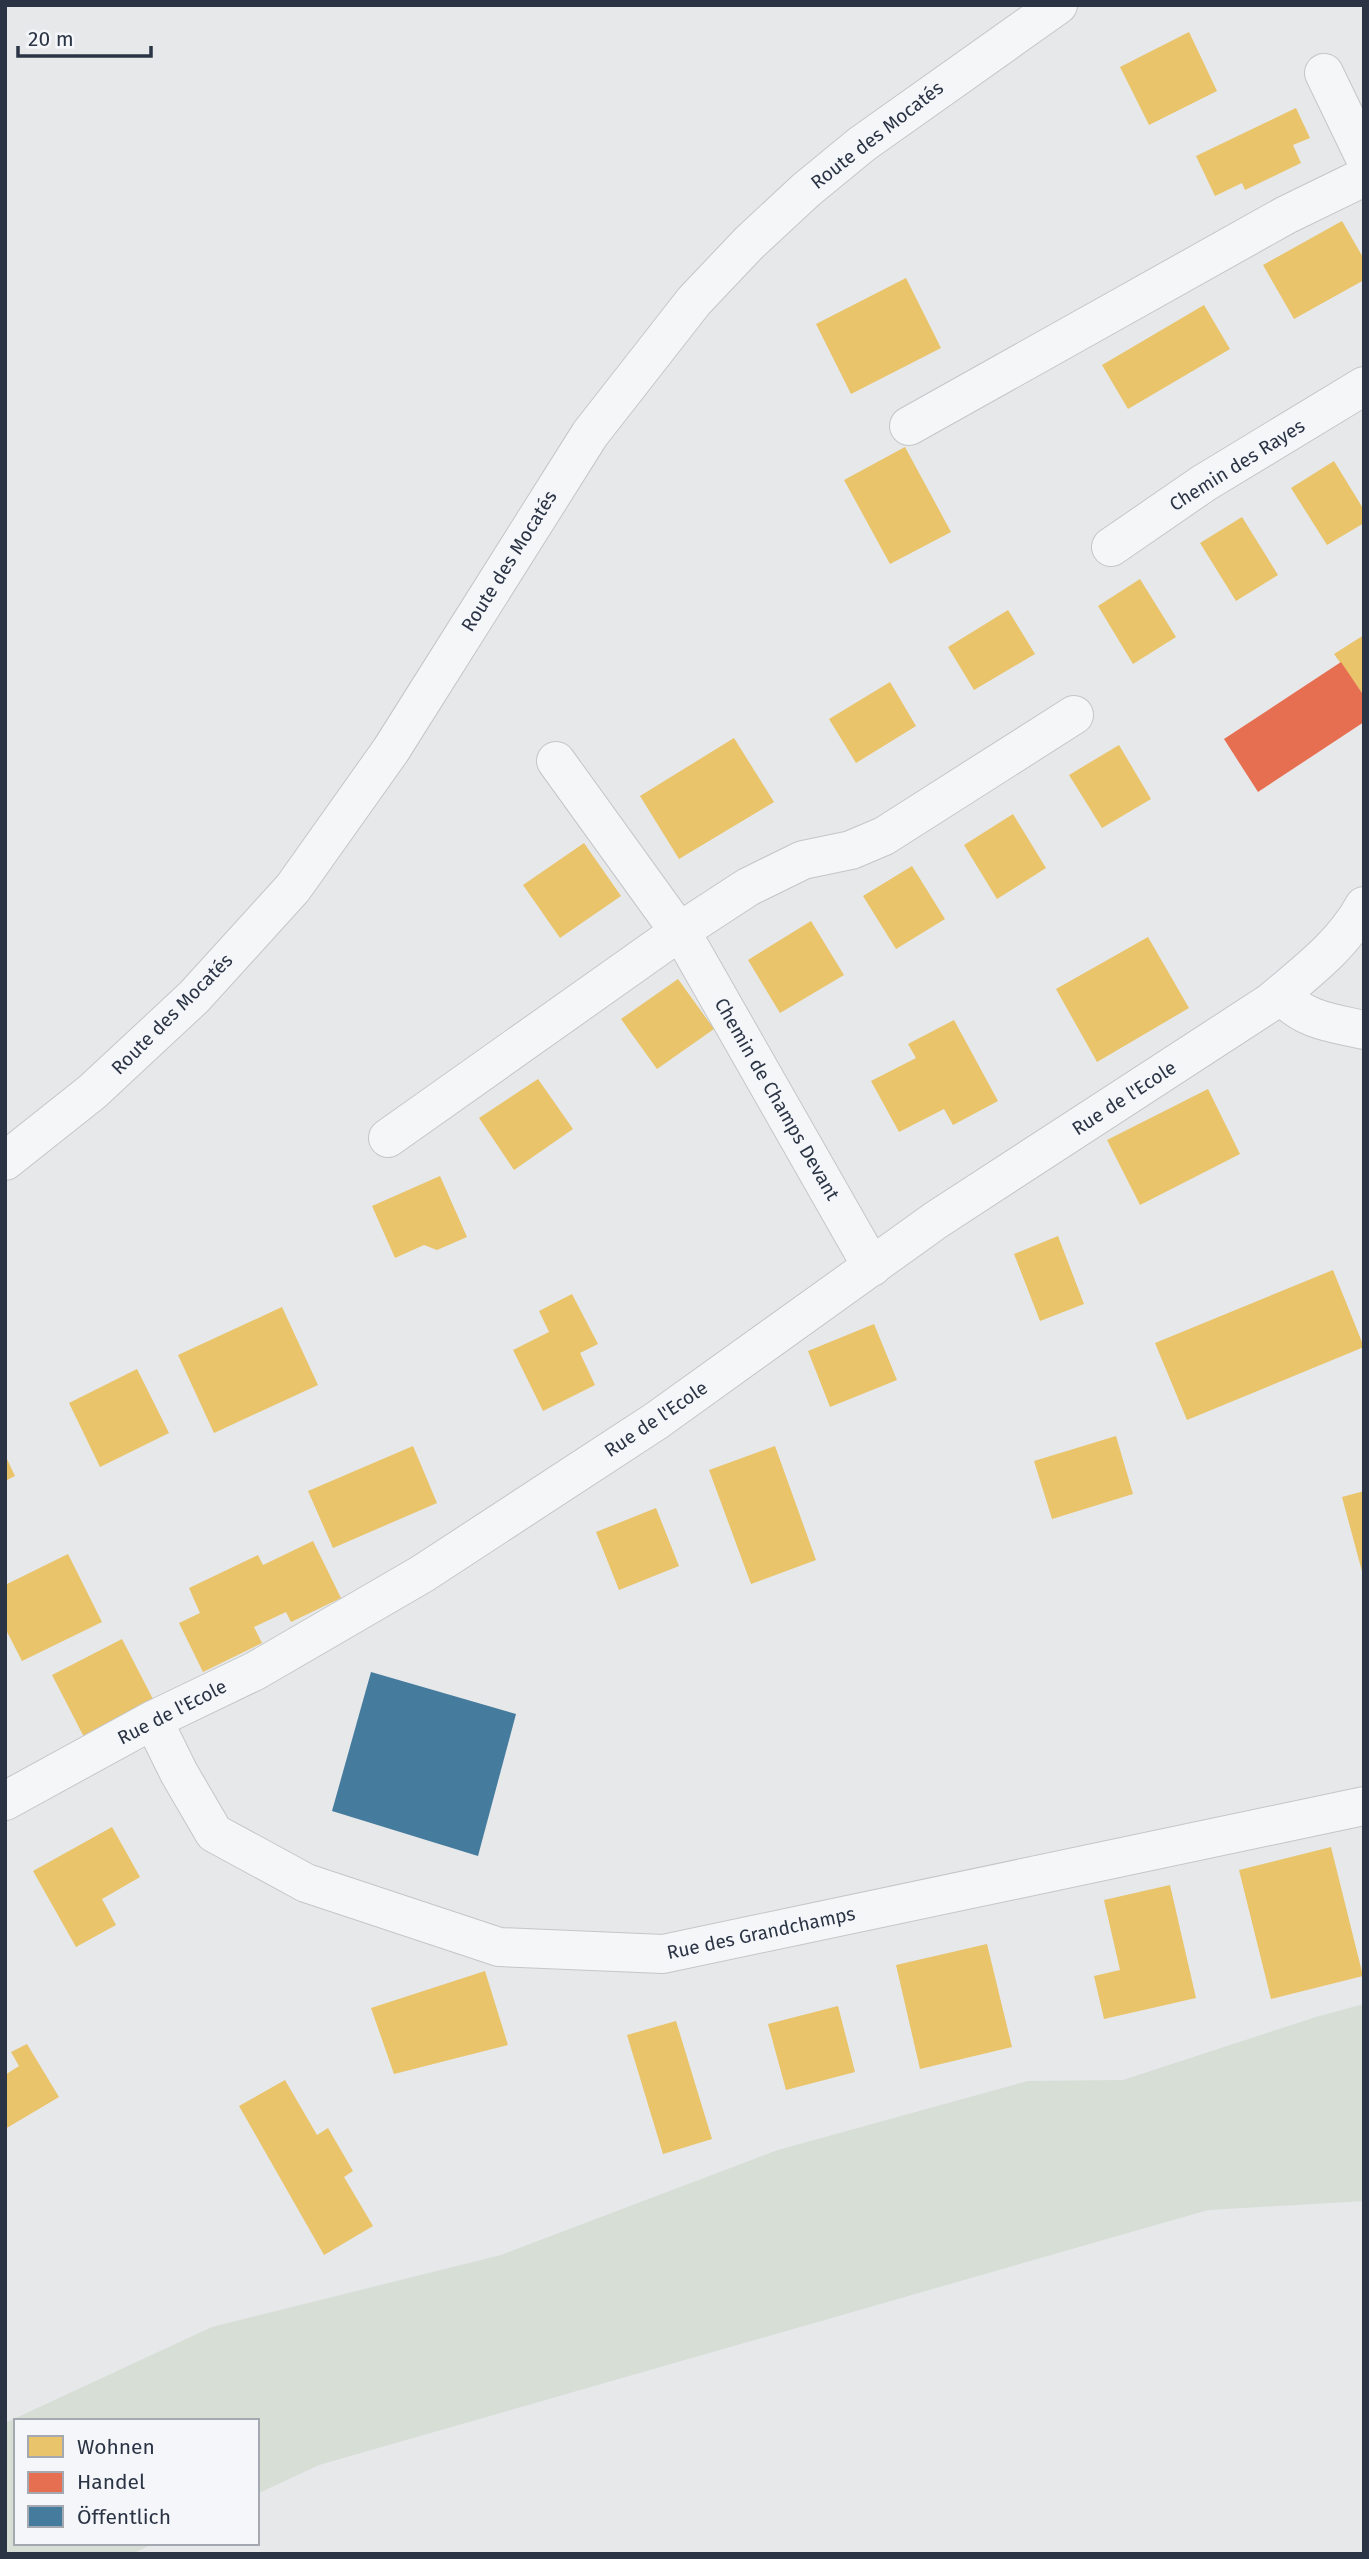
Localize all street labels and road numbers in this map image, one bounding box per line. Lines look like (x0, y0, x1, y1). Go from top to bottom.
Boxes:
street label: Route des Mocatés (806, 76, 948, 194)
street label: Chemin des Rayes (1165, 414, 1309, 516)
street label: Route des Mocatés (456, 486, 562, 636)
street label: Route des Mocatés (107, 949, 237, 1079)
street label: Chemin de Champs Devant (710, 994, 844, 1204)
street label: Rue de l'Ecole (1068, 1056, 1180, 1140)
street label: Rue de l'Ecole (600, 1376, 712, 1462)
street label: Rue de l'Ecole (114, 1675, 230, 1749)
street label: Rue des Grandchamps (665, 1902, 857, 1964)

